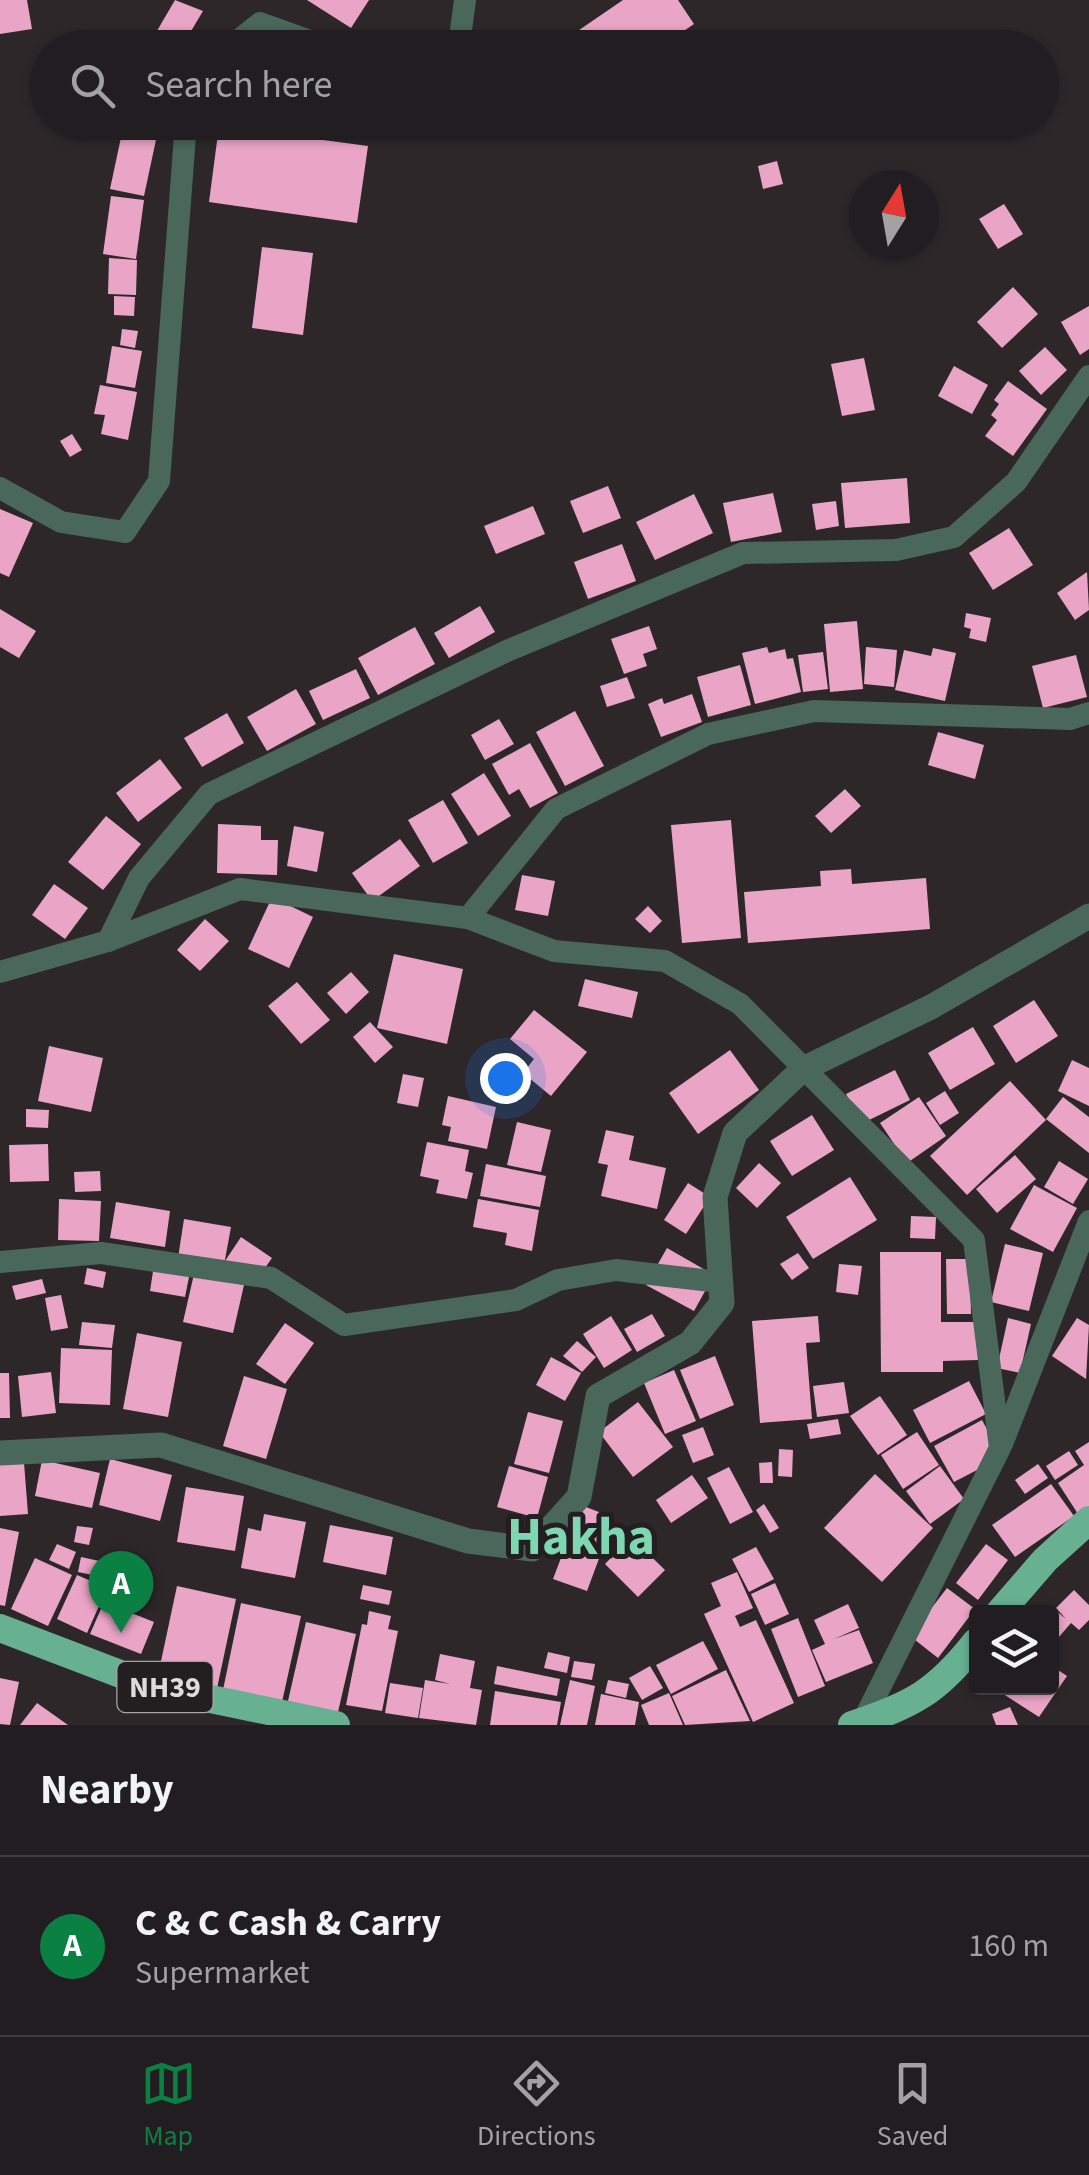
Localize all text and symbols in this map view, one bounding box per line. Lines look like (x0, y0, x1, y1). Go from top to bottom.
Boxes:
search box (30, 30, 1059, 140)
icon: search (65, 58, 120, 113)
text: Search here (145, 58, 332, 112)
north arrow (849, 170, 939, 260)
your location (480, 1053, 531, 1104)
district label: Hakha (507, 1501, 655, 1575)
pin: A (88, 1550, 154, 1633)
map controls (969, 1605, 1059, 1695)
button: layers (969, 1605, 1059, 1695)
road number: NH39 (118, 1662, 212, 1712)
text: Nearby (40, 1760, 174, 1820)
text: C & C Cash & Carry (135, 1896, 441, 1950)
text: A (63, 1923, 82, 1969)
text: 160 m (968, 1923, 1049, 1969)
text: Supermarket (135, 1950, 310, 1996)
tab: Map (141, 2056, 196, 2156)
tab: Directions (477, 2056, 596, 2156)
tab: Saved (877, 2056, 948, 2156)

